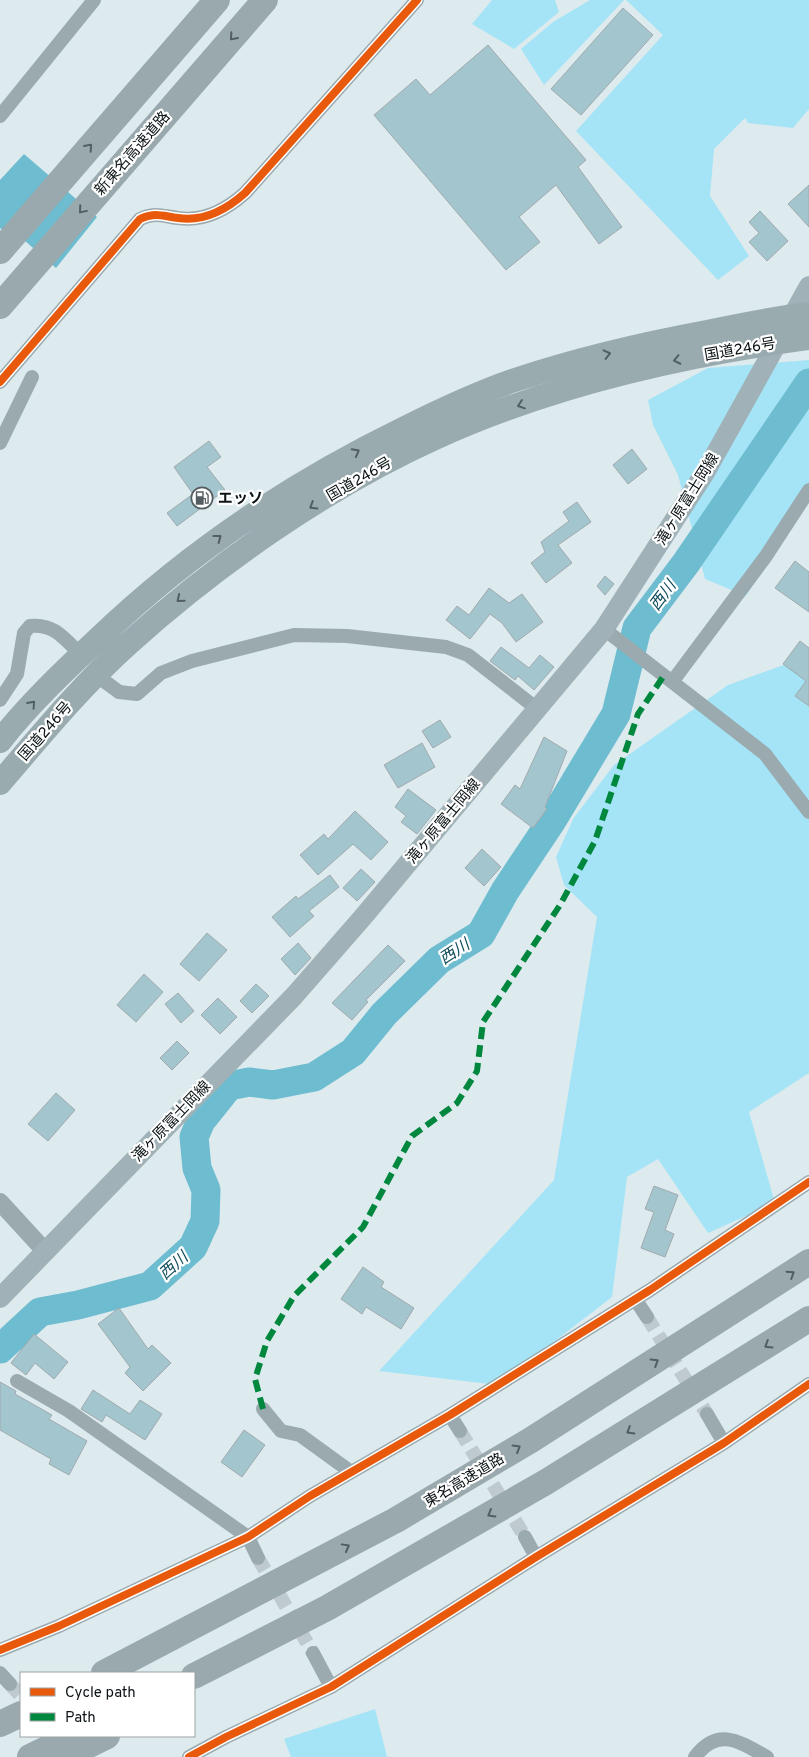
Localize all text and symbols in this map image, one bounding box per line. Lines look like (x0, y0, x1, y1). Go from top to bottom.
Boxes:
one-way arrow (230, 31, 239, 40)
street label: 新東名高速道路 (92, 108, 175, 200)
one-way arrow (83, 144, 92, 153)
one-way arrow (79, 204, 88, 213)
street label: 国道246号 (703, 335, 778, 366)
one-way arrow (602, 349, 611, 360)
one-way arrow (673, 354, 682, 365)
one-way arrow (518, 399, 526, 409)
one-way arrow (351, 449, 360, 459)
street label: 滝ヶ原富士岡線 (652, 450, 724, 549)
street label: 国道246号 (324, 454, 396, 507)
fuel station icon: エッソ (190, 486, 214, 510)
place label: エッソ (218, 490, 263, 509)
one-way arrow (309, 499, 318, 509)
one-way arrow (213, 535, 222, 544)
water label: 西川 (646, 576, 682, 615)
one-way arrow (177, 594, 186, 602)
street label: 国道246号 (15, 698, 77, 766)
one-way arrow (27, 701, 36, 710)
street label: 滝ヶ原富士岡線 (403, 776, 485, 868)
water label: 西川 (436, 934, 476, 970)
street label: 滝ヶ原富士岡線 (129, 1078, 215, 1166)
water label: 西川 (156, 1247, 194, 1285)
one-way arrow (786, 1271, 795, 1280)
one-way arrow (764, 1338, 773, 1348)
one-way arrow (649, 1359, 659, 1368)
one-way arrow (627, 1425, 636, 1434)
one-way arrow (512, 1445, 521, 1455)
street label: 東名高速道路 (421, 1450, 508, 1513)
one-way arrow (487, 1508, 496, 1518)
one-way arrow (341, 1543, 350, 1553)
legend (20, 1672, 195, 1737)
text: Cycle path (65, 1684, 136, 1703)
text: Path (65, 1709, 96, 1728)

